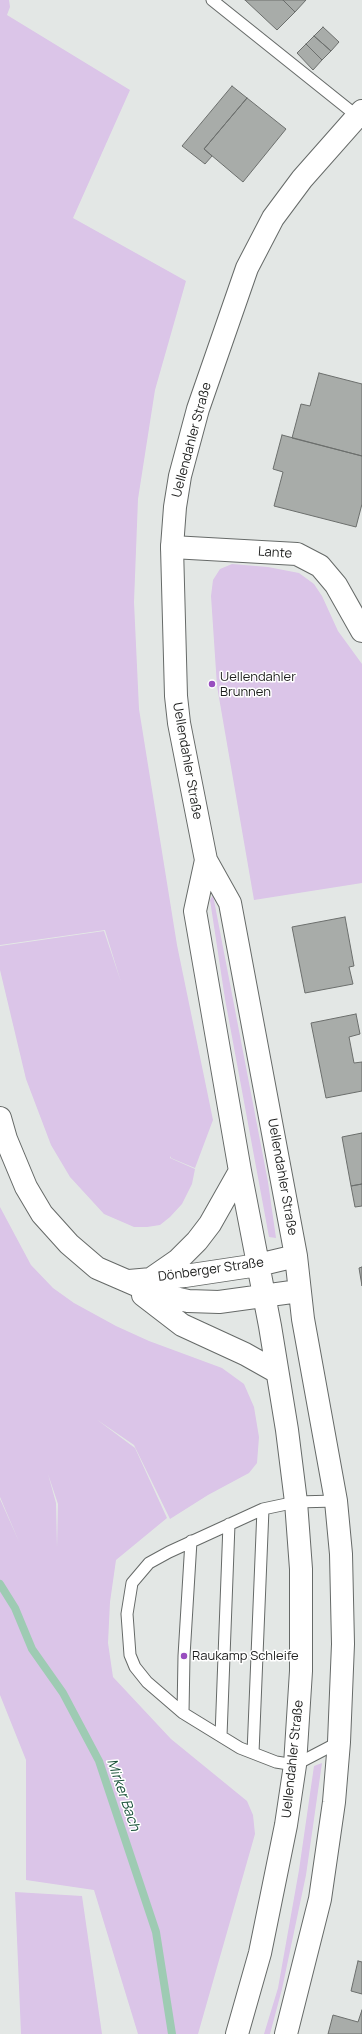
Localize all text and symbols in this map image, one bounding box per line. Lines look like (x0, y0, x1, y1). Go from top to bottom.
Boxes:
street label: Uellendahler Straße (169, 381, 215, 499)
street label: Lante (257, 544, 293, 562)
place label: Uellendahler Brunnen (220, 669, 296, 700)
marker: Uellendahler Brunnen (207, 679, 217, 689)
street label: Uellendahler Straße (169, 701, 205, 821)
street label: Uellendahler Straße (264, 1117, 300, 1237)
street label: Dönberger Straße (157, 1255, 265, 1285)
place label: Raukamp Schleife (192, 1648, 299, 1664)
marker: Raukamp Schleife (179, 1651, 189, 1661)
street label: Uellendahler Straße (279, 1699, 307, 1819)
water label: Mirker Bach (103, 1757, 143, 1833)

